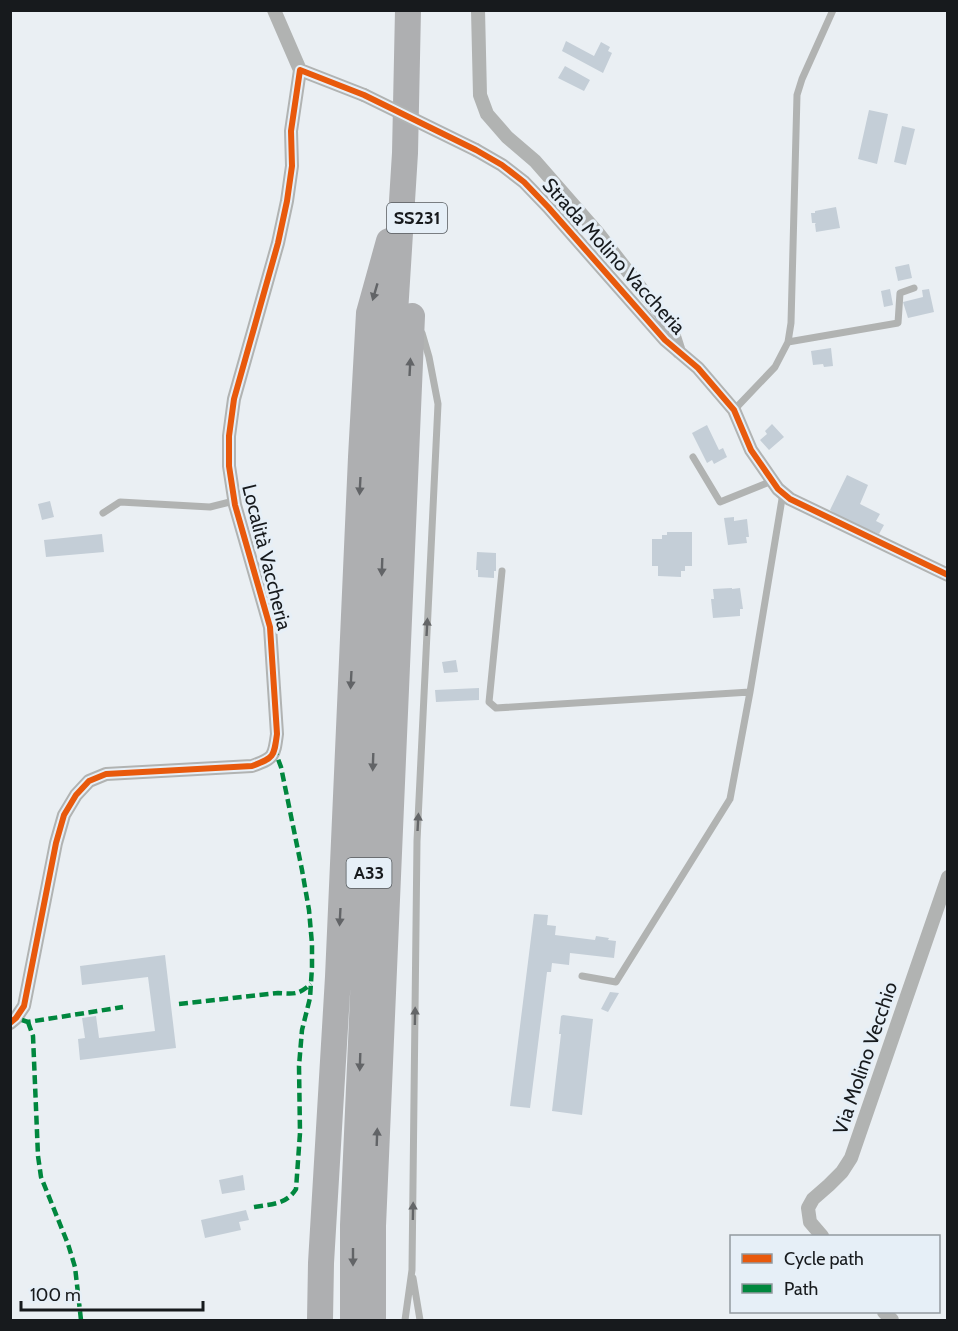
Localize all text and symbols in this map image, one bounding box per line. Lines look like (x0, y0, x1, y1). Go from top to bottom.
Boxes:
street label: Strada Molino Vaccheria (538, 173, 691, 339)
road number: SS231 (387, 203, 447, 233)
one-way arrow (370, 283, 379, 301)
one-way arrow (405, 358, 414, 377)
one-way arrow (355, 476, 364, 495)
street label: Località Vaccheria (237, 482, 297, 633)
one-way arrow (377, 558, 386, 577)
one-way arrow (422, 617, 432, 636)
one-way arrow (346, 671, 355, 690)
one-way arrow (369, 752, 378, 771)
one-way arrow (414, 812, 423, 831)
road number: A33 (346, 858, 392, 888)
one-way arrow (336, 908, 345, 927)
street label: Via Molino Vecchio (828, 979, 902, 1137)
one-way arrow (410, 1007, 420, 1026)
one-way arrow (356, 1052, 365, 1071)
one-way arrow (372, 1127, 381, 1146)
one-way arrow (408, 1202, 418, 1221)
legend (730, 1235, 940, 1313)
one-way arrow (348, 1247, 358, 1266)
text: Cycle path (784, 1248, 864, 1270)
scale bar (21, 1274, 202, 1312)
text: Path (784, 1278, 818, 1300)
text: 100 m (30, 1284, 81, 1306)

